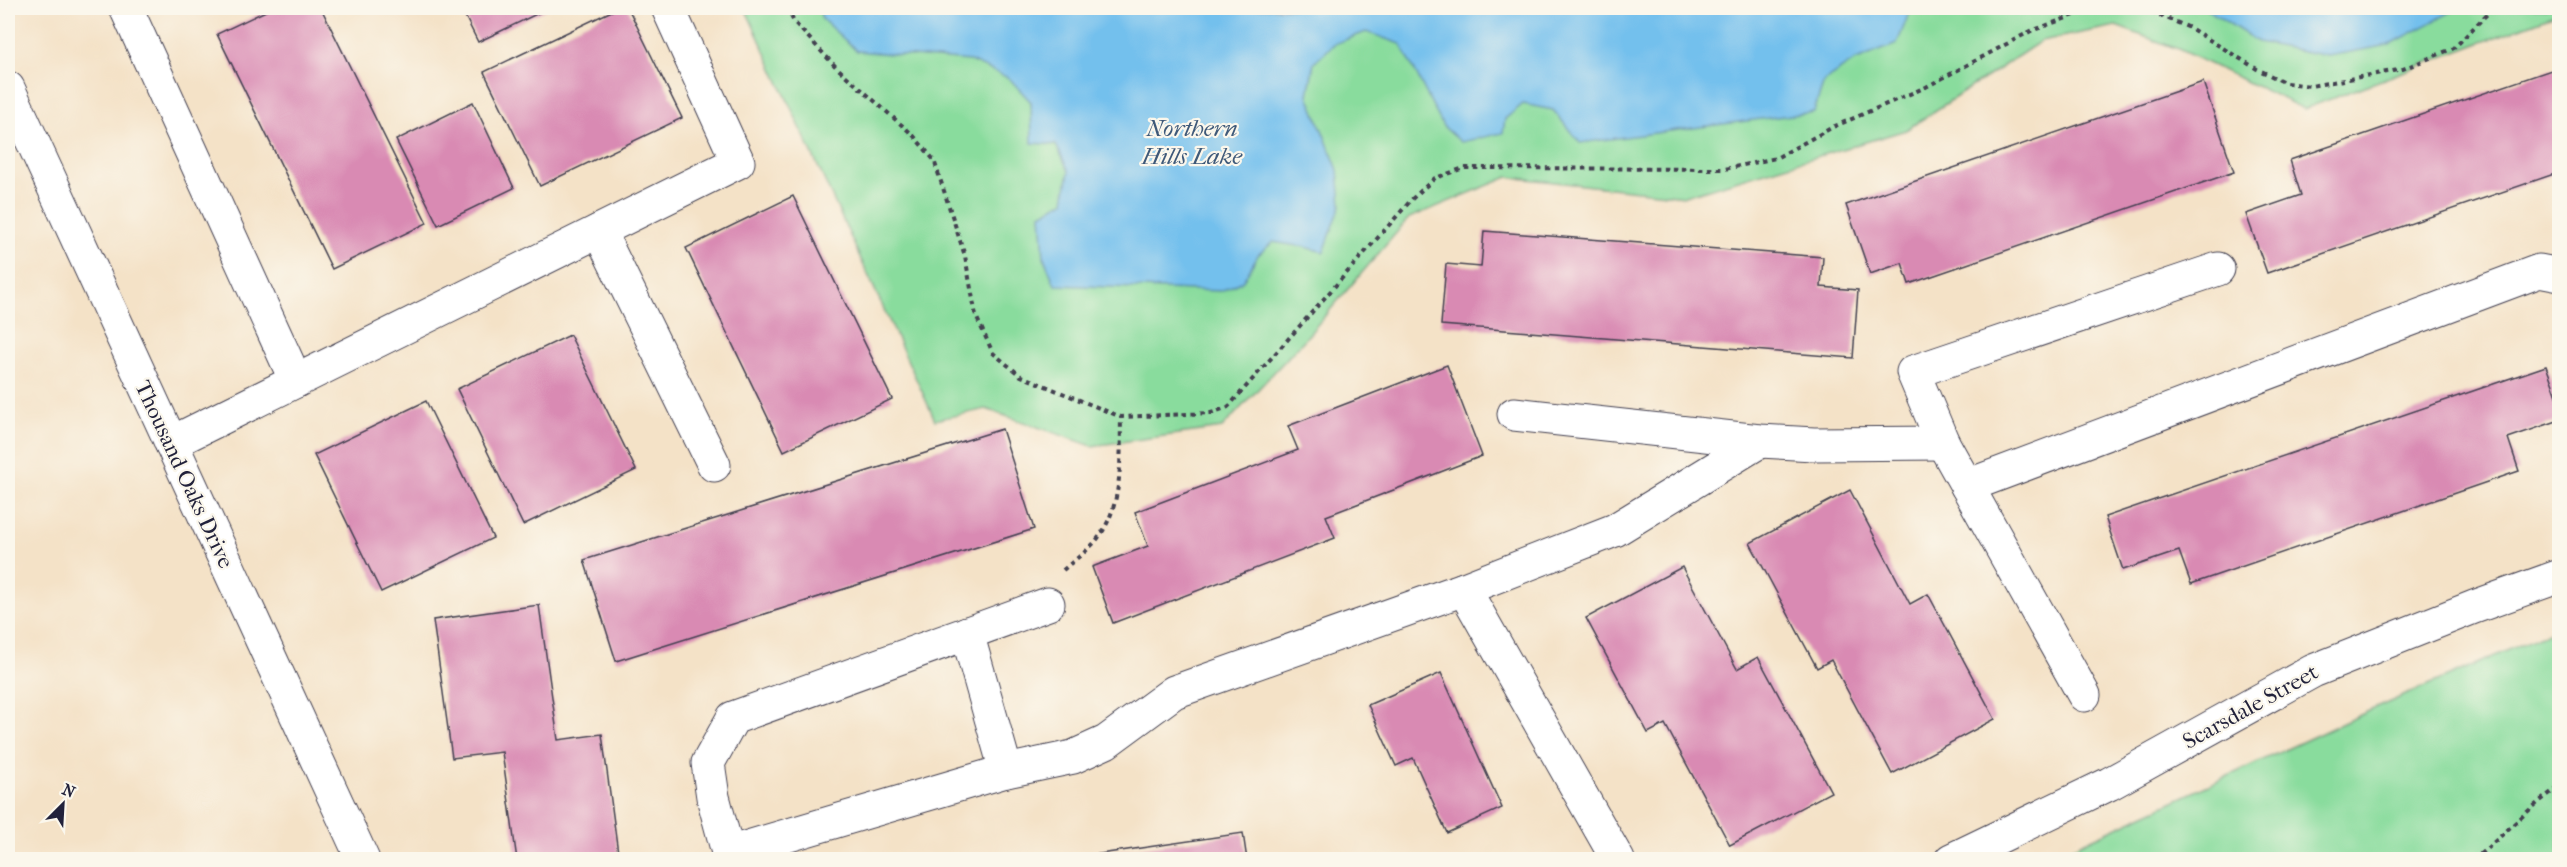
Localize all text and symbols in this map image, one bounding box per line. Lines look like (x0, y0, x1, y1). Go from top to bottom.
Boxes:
water label: Northern Hills Lake (1141, 114, 1243, 170)
street label: Thousand Oaks Drive (129, 376, 239, 572)
street label: Scarsdale Street (2178, 659, 2323, 755)
north arrow (33, 774, 93, 834)
text: N (59, 780, 79, 802)

